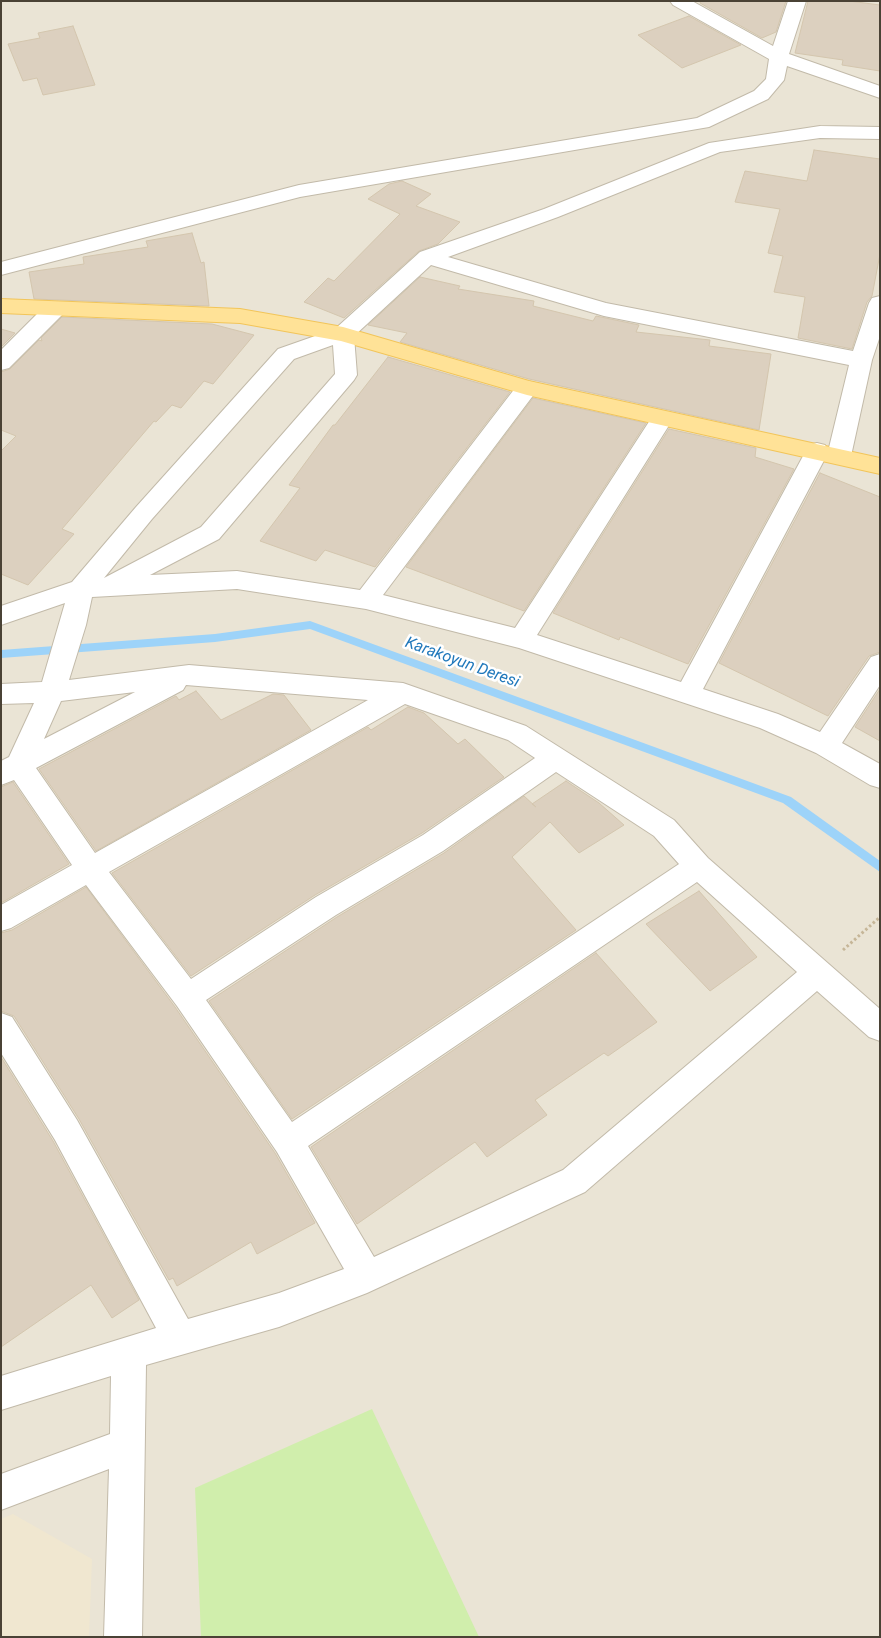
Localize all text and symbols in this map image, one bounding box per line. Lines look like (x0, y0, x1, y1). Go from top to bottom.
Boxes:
water label: Karakoyun Deresi (402, 633, 522, 693)

